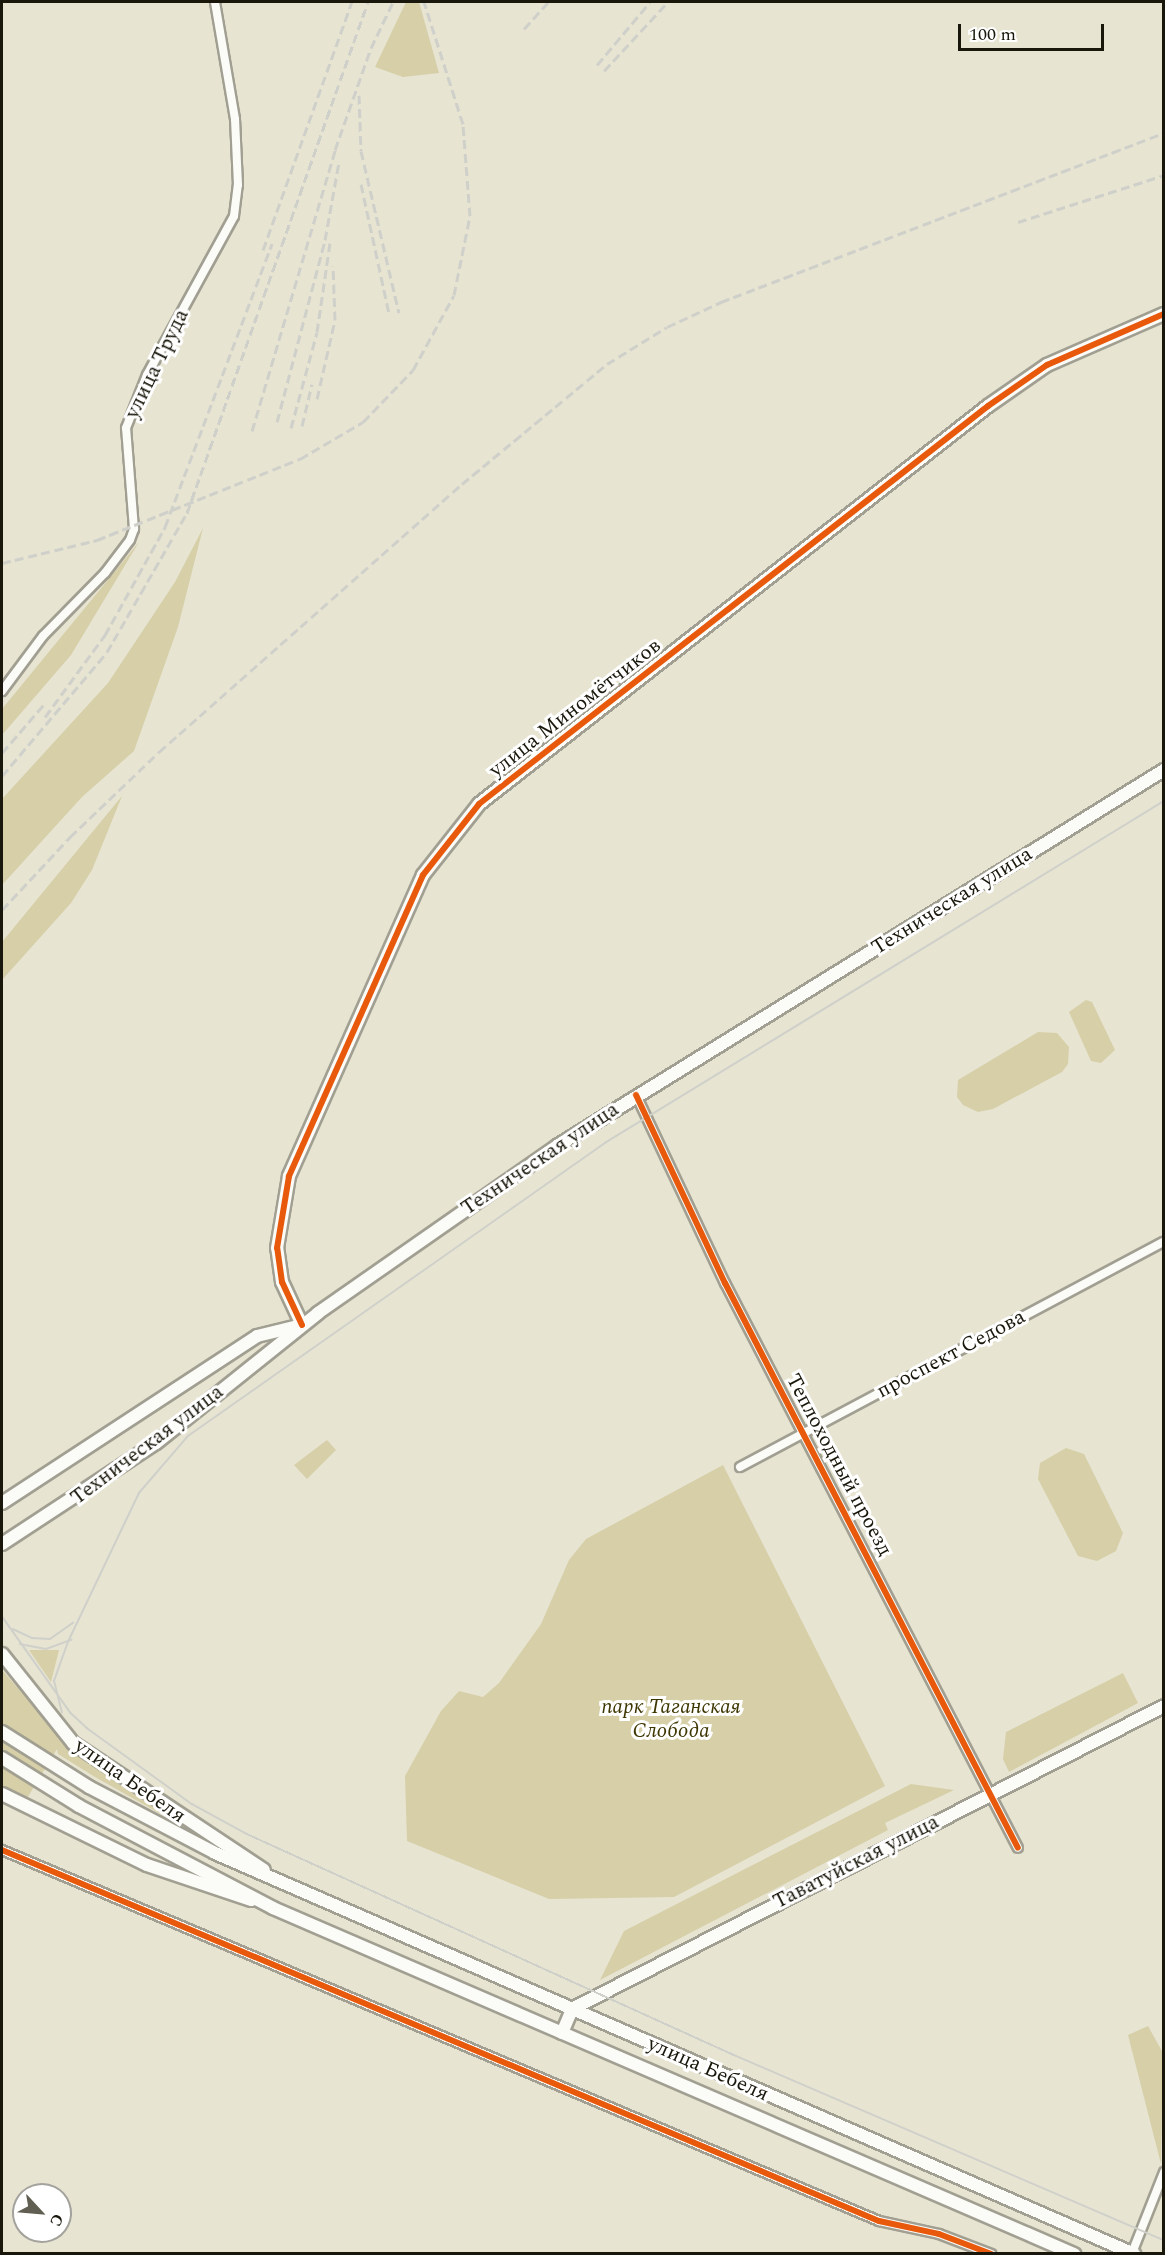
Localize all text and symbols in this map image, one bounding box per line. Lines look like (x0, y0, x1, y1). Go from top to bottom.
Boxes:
scale bar (961, 12, 1106, 50)
text: 100 m (969, 21, 1016, 48)
street label: улица Труда (120, 305, 194, 423)
street label: улица Миномётчиков (484, 633, 666, 783)
street label: Техническая улица (867, 841, 1037, 961)
street label: Техническая улица (456, 1097, 624, 1221)
street label: проспект Седова (872, 1304, 1030, 1404)
street label: Теплоходный проезд (780, 1370, 898, 1560)
street label: Техническая улица (66, 1379, 228, 1511)
park label: парк Таганская Слобода (601, 1694, 741, 1744)
street label: улица Бебеля (69, 1733, 191, 1829)
street label: Таватуйская улица (769, 1809, 943, 1915)
street label: улица Бебеля (643, 2031, 773, 2107)
north arrow (12, 2183, 72, 2243)
text: С (43, 2210, 70, 2230)

